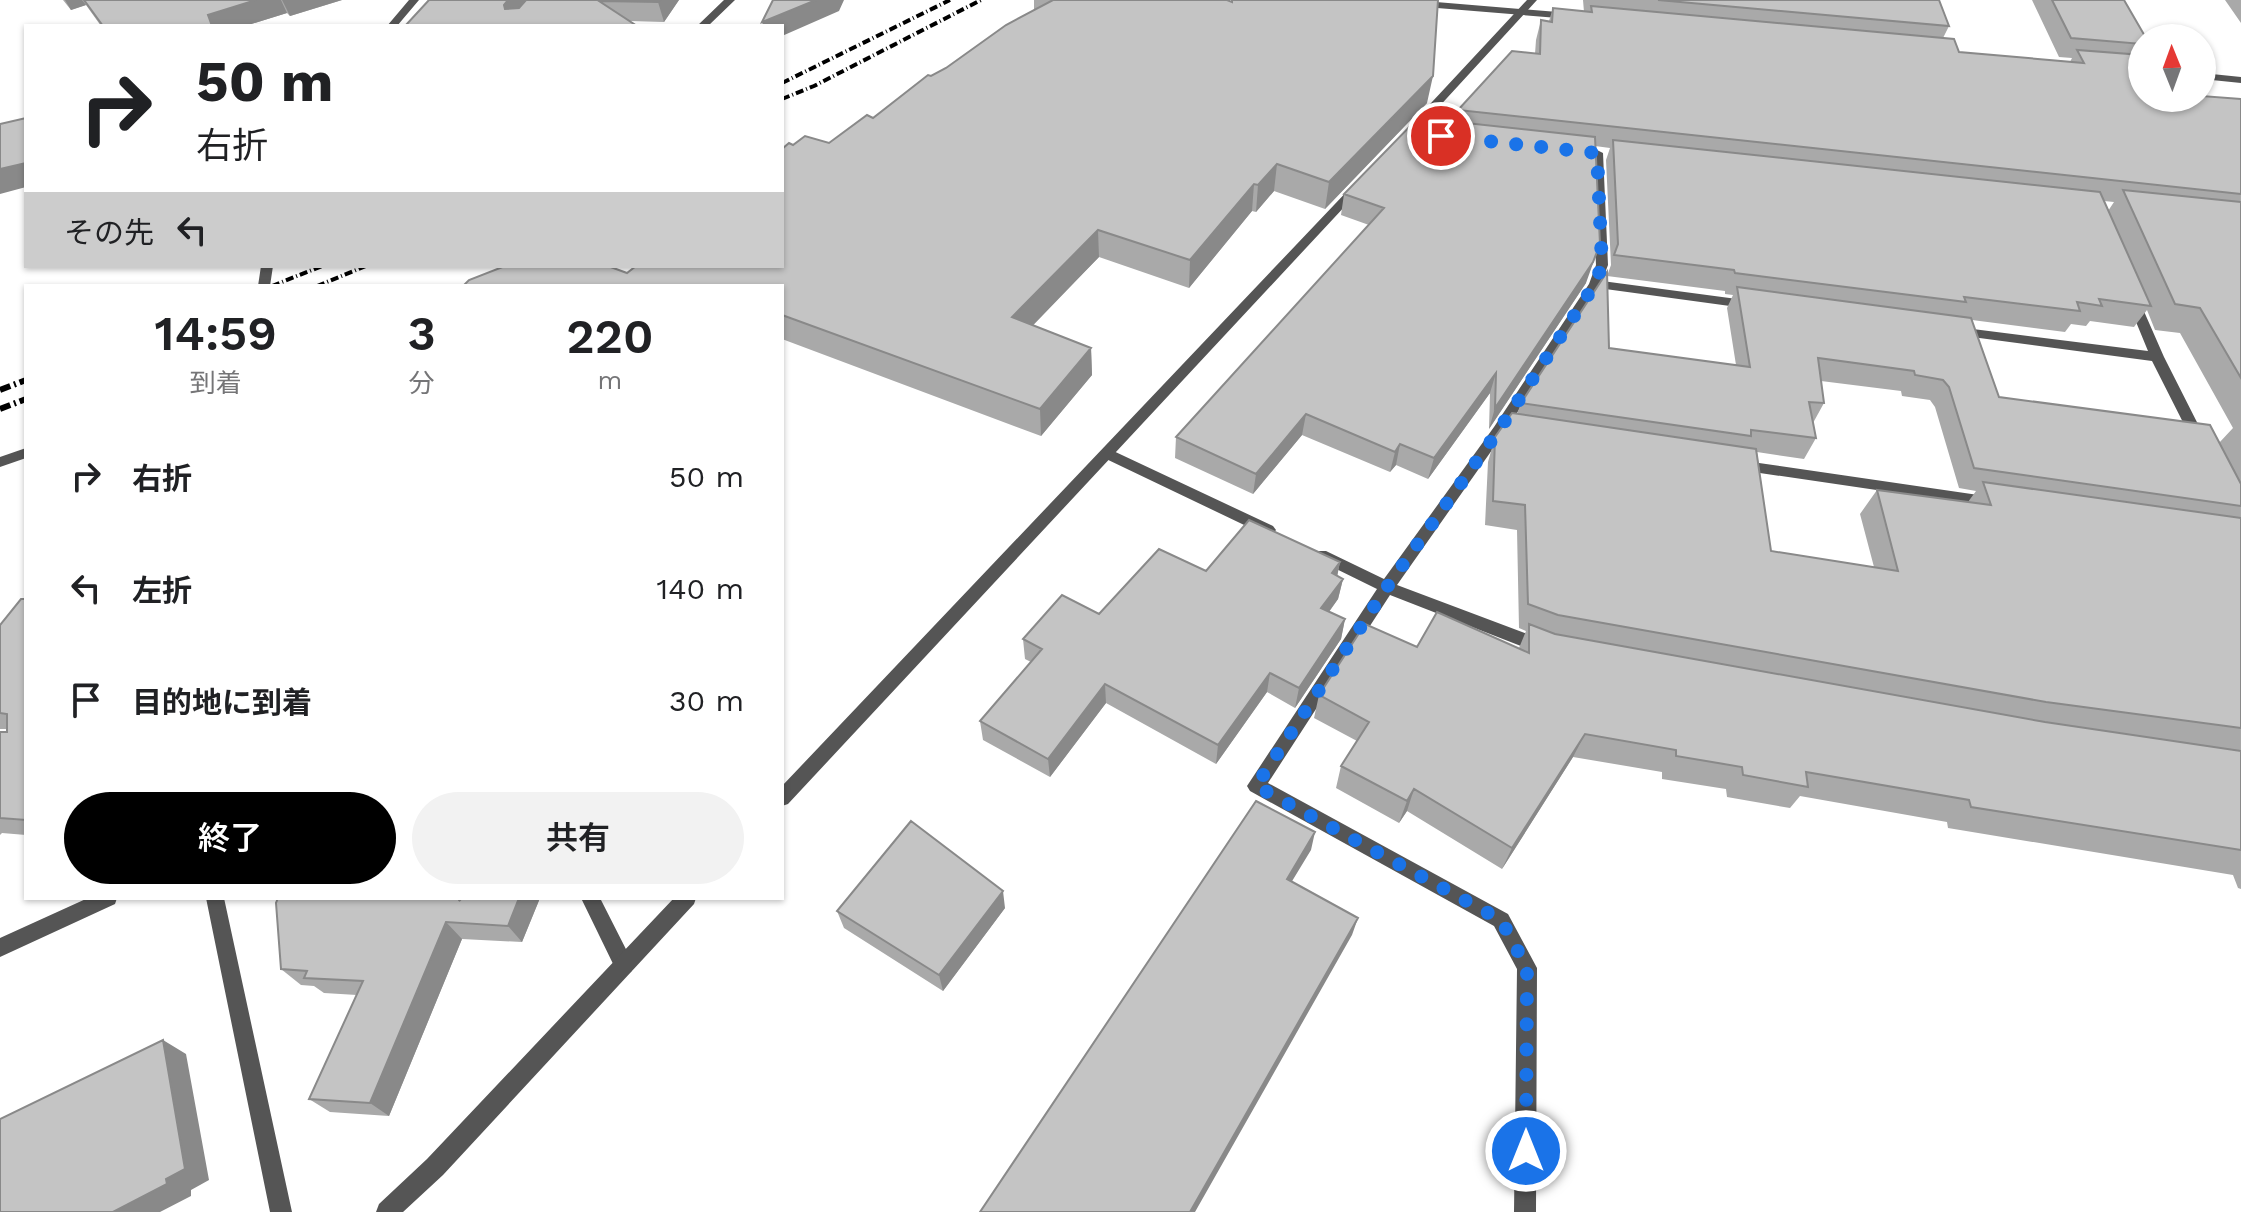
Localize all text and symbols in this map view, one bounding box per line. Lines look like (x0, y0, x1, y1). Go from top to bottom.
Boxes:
north arrow (2128, 24, 2216, 112)
map controls (2128, 24, 2216, 112)
text: 50 m (196, 49, 333, 115)
icon: right (64, 56, 168, 160)
pin (1407, 102, 1475, 170)
icon: arrive (1419, 114, 1463, 158)
text: 右折 (196, 125, 268, 167)
icon: left (170, 208, 214, 252)
text: その先 (64, 215, 154, 250)
text: 14:59 (155, 305, 277, 362)
text: 3 (407, 305, 436, 362)
text: 220 (566, 308, 653, 365)
text: m (597, 365, 622, 395)
text: 到着 (190, 368, 242, 398)
text: 分 (409, 368, 435, 398)
icon: right (64, 454, 108, 498)
text: 50 m (669, 459, 744, 494)
text: 右折 (132, 461, 192, 496)
icon: left (64, 566, 108, 610)
text: 140 m (656, 571, 744, 606)
text: 左折 (132, 573, 192, 608)
icon: arrive (64, 678, 108, 722)
text: 30 m (669, 683, 744, 718)
text: 目的地に到着 (132, 685, 312, 720)
button: 終了 (64, 792, 396, 884)
button: 共有 (412, 792, 744, 884)
position arrow (1484, 1109, 1568, 1193)

